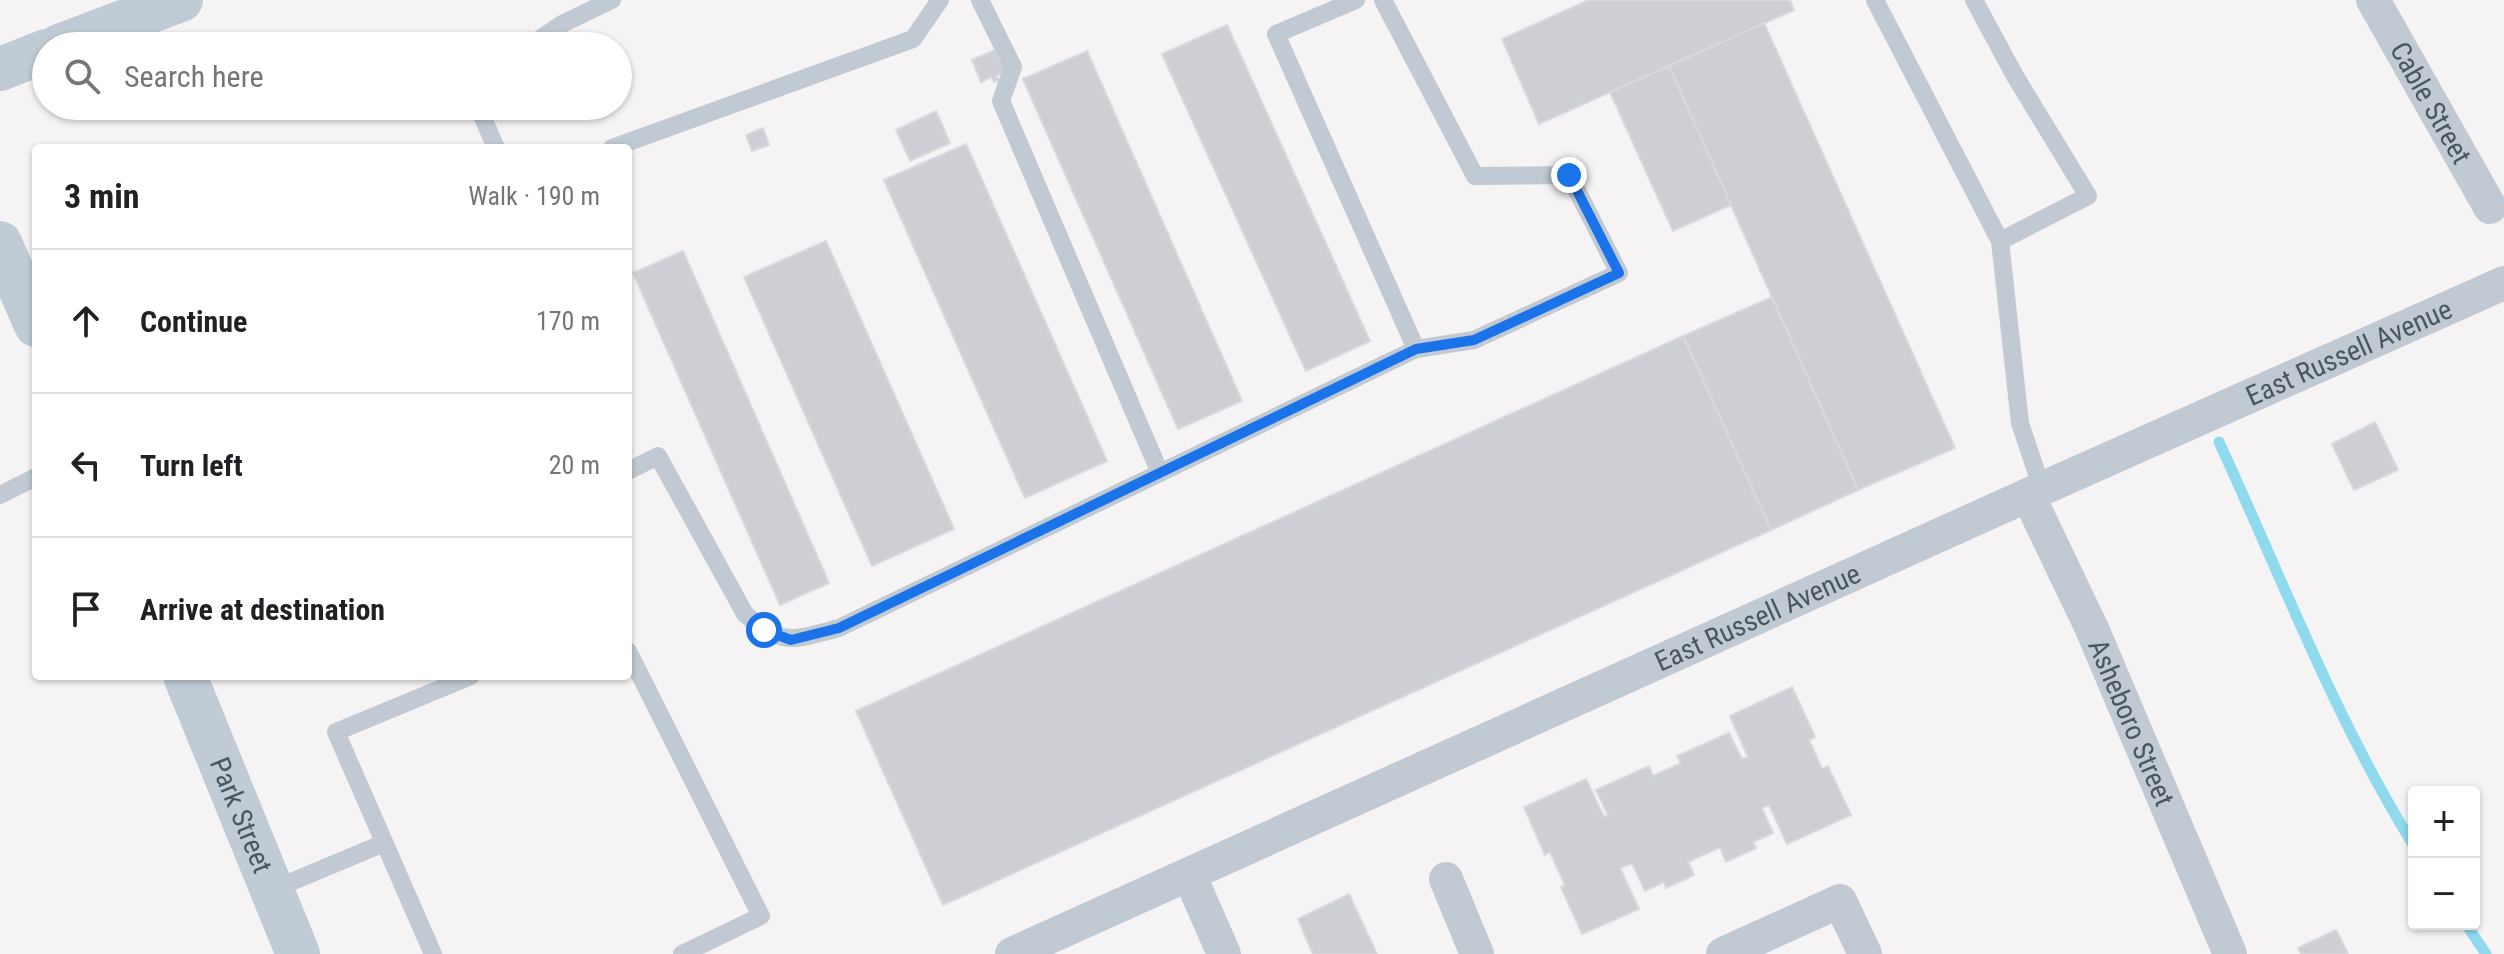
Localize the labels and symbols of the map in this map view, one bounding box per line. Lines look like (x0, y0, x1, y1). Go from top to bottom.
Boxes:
street label: Cable Street (2383, 36, 2478, 170)
route end (1551, 157, 1587, 193)
street label: East Russell Avenue (2241, 292, 2457, 413)
street label: East Russell Avenue (1650, 557, 1866, 678)
route start (746, 612, 782, 648)
street label: Asheboro Street (2081, 634, 2181, 811)
street label: Park Street (203, 752, 279, 878)

